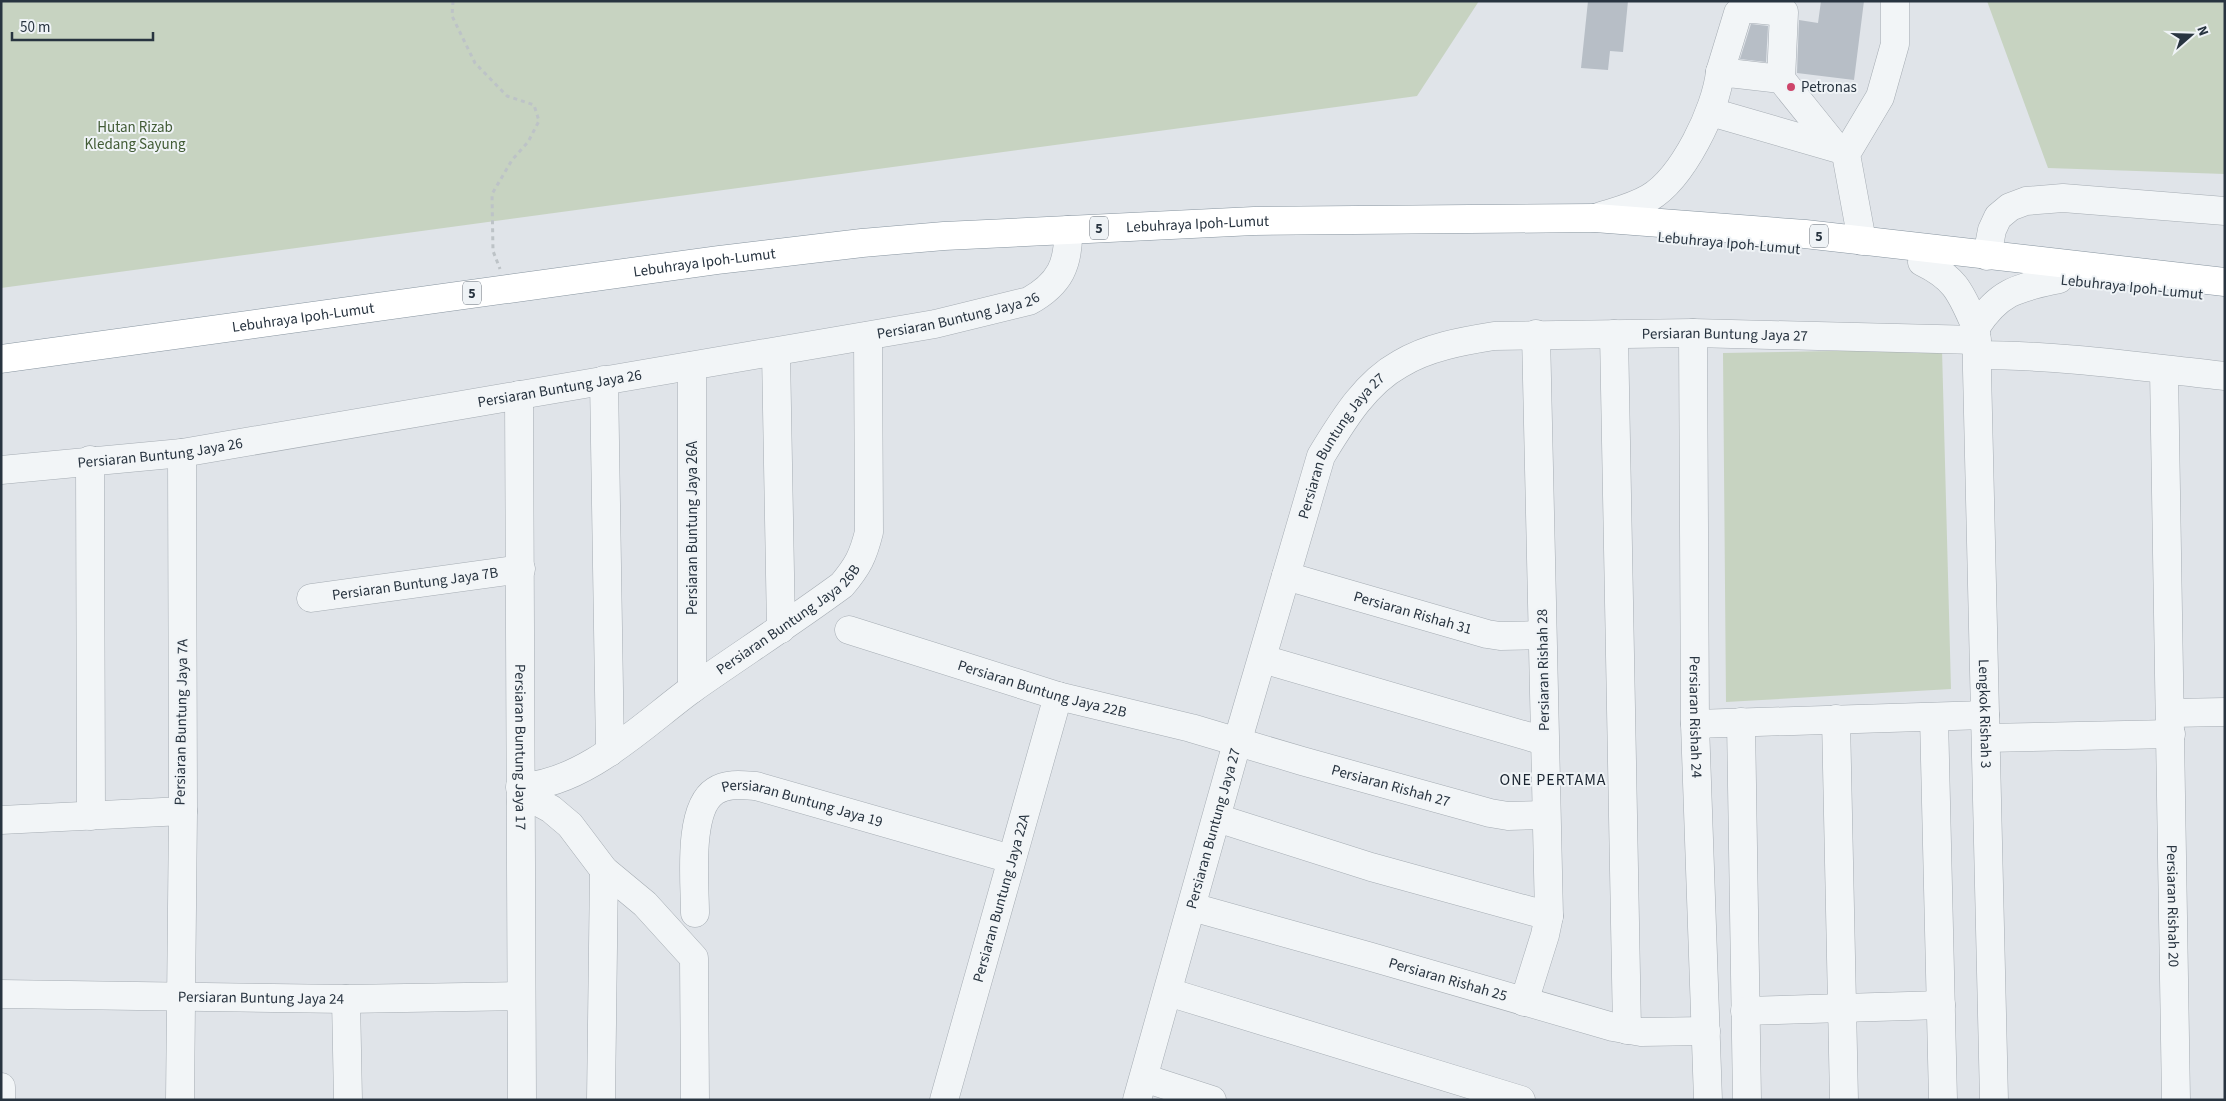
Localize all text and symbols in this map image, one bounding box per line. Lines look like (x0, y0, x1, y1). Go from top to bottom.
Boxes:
scale bar (12, 10, 154, 42)
north arrow (2166, 10, 2216, 60)
text: 50 m (20, 17, 50, 38)
text: N (2191, 23, 2213, 39)
place label: Petronas (1801, 77, 1857, 98)
marker: Petronas (1785, 81, 1797, 93)
park label: Hutan Rizab Kledang Sayung (84, 117, 186, 155)
street label: Lebuhraya Ipoh-Lumut (1126, 211, 1269, 238)
road number: 5 (1090, 217, 1108, 240)
road number: 5 (1810, 225, 1828, 248)
street label: Lebuhraya Ipoh-Lumut (1657, 227, 1801, 260)
street label: Lebuhraya Ipoh-Lumut (632, 243, 777, 283)
street label: Lebuhraya Ipoh-Lumut (2060, 270, 2204, 305)
road number: 5 (463, 282, 481, 304)
street label: Persiaran Buntung Jaya 26 (875, 287, 1044, 345)
street label: Lebuhraya Ipoh-Lumut (231, 298, 376, 338)
street label: Persiaran Buntung Jaya 27 (1642, 323, 1808, 347)
street label: Persiaran Buntung Jaya 26 (476, 364, 643, 413)
street label: Persiaran Buntung Jaya 27 (1293, 368, 1390, 521)
street label: Persiaran Buntung Jaya 26 (77, 433, 244, 474)
street label: Persiaran Buntung Jaya 26A (682, 440, 703, 615)
street label: Persiaran Buntung Jaya 26B (712, 560, 866, 680)
street label: Persiaran Buntung Jaya 7B (331, 562, 500, 606)
street label: Persiaran Rishah 31 (1351, 586, 1474, 640)
street label: Persiaran Rishah 28 (1532, 609, 1555, 731)
street label: Persiaran Buntung Jaya 7A (170, 638, 193, 806)
street label: Persiaran Buntung Jaya 22B (955, 655, 1129, 723)
street label: Persiaran Rishah 24 (1684, 656, 1707, 779)
street label: Lengkok Rishah 3 (1973, 659, 1996, 768)
street label: Persiaran Buntung Jaya 17 (509, 664, 531, 830)
street label: Persiaran Buntung Jaya 27 (1181, 746, 1246, 911)
street label: Persiaran Rishah 27 (1329, 760, 1453, 813)
district label: ONE PERTAMA (1500, 769, 1606, 791)
street label: Persiaran Buntung Jaya 19 (719, 775, 885, 833)
street label: Persiaran Buntung Jaya 22A (968, 810, 1036, 985)
street label: Persiaran Rishah 20 (2161, 845, 2184, 967)
street label: Persiaran Rishah 25 (1386, 953, 1510, 1007)
street label: Persiaran Buntung Jaya 24 (178, 987, 345, 1010)

